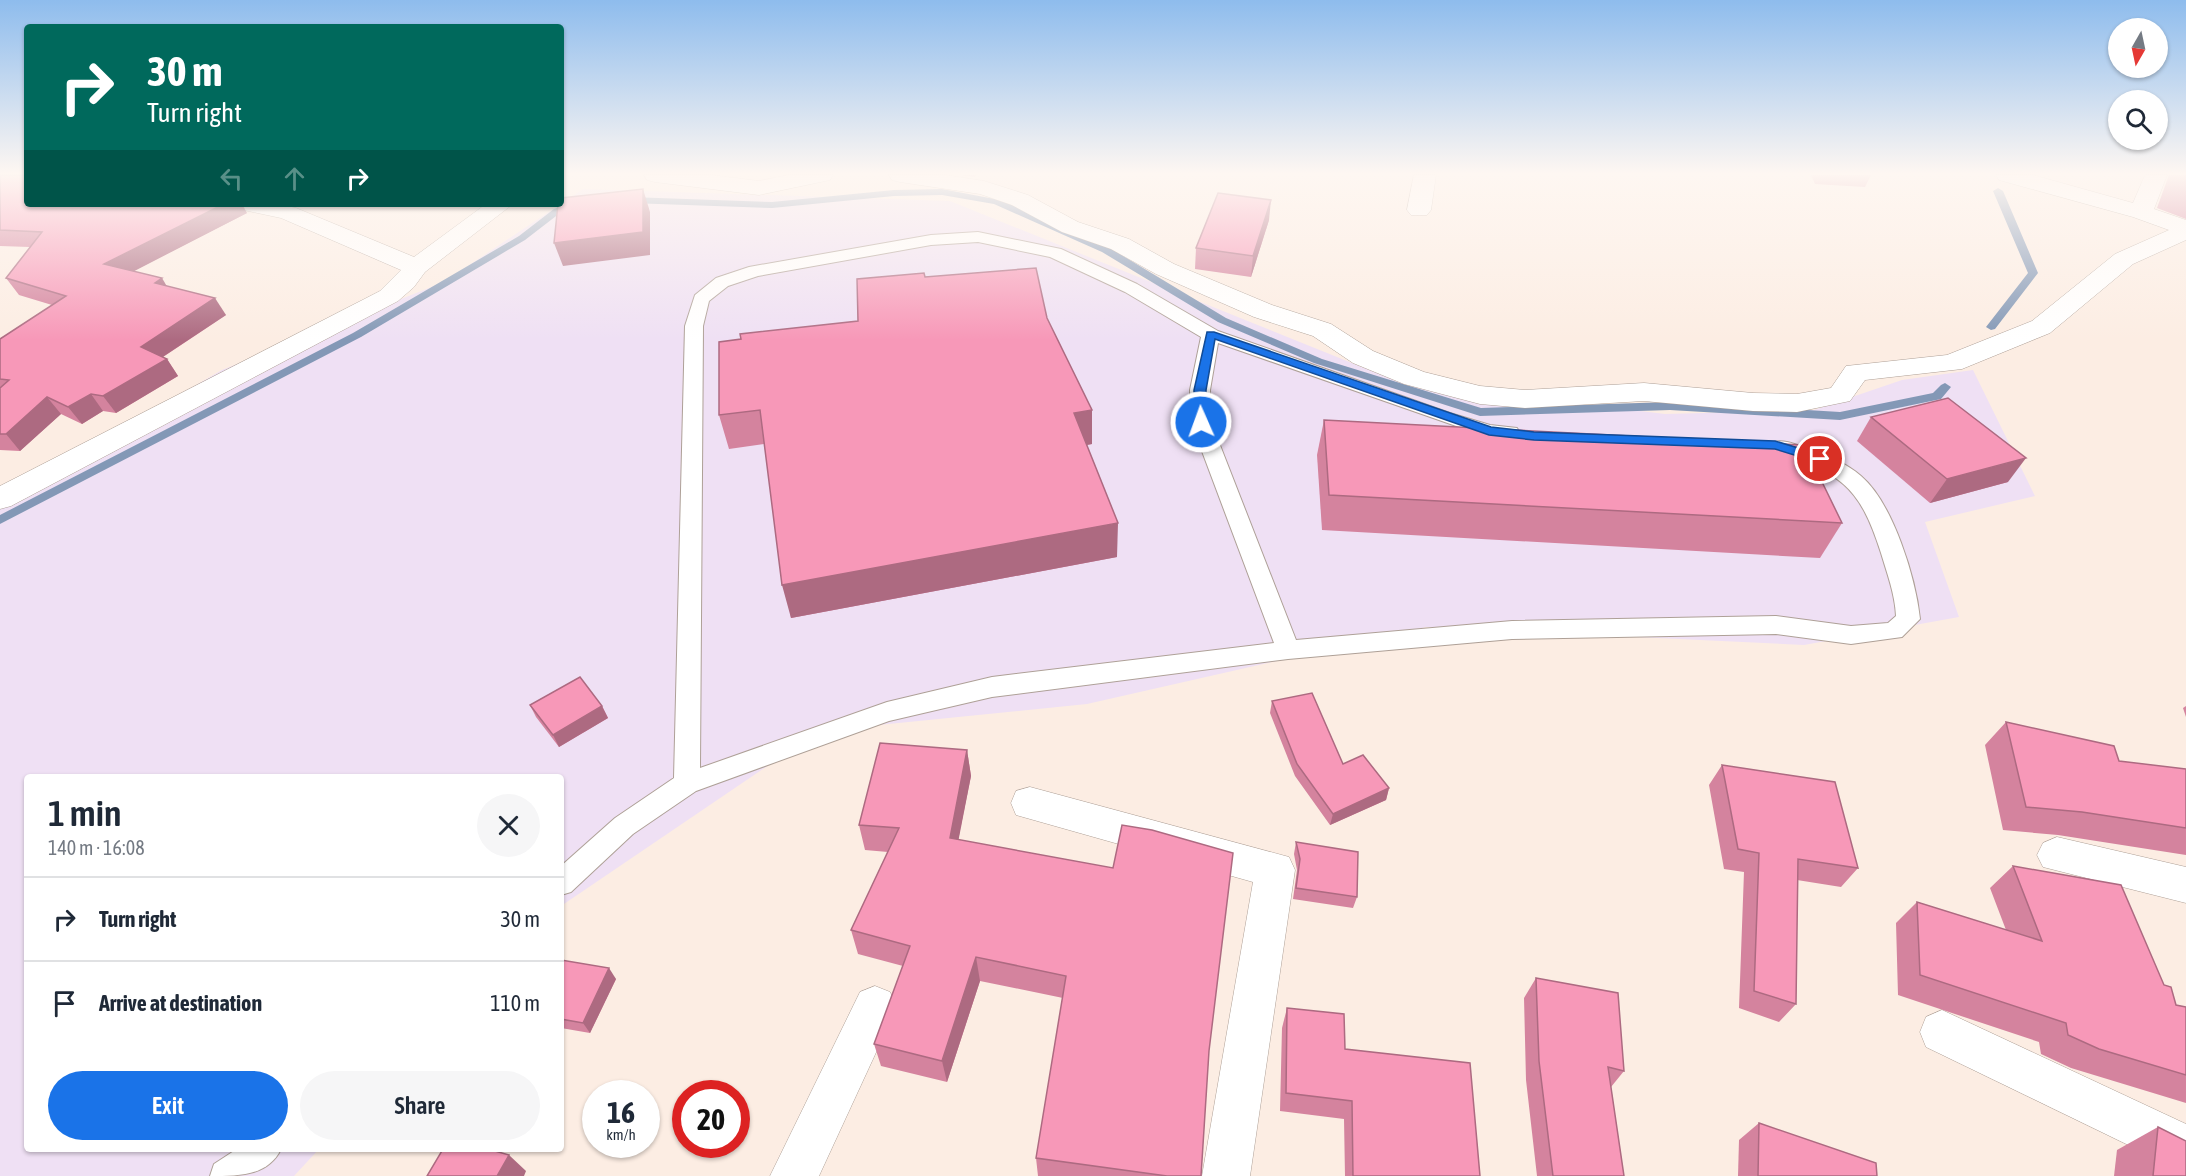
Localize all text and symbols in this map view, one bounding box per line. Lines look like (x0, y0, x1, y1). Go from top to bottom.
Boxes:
north arrow (2108, 18, 2168, 78)
map controls (2108, 18, 2168, 150)
text: 30 m (147, 47, 222, 95)
icon: right (48, 48, 126, 126)
button: search (2108, 90, 2168, 150)
text: Turn right (147, 97, 242, 128)
icon: left (215, 162, 248, 195)
icon: ahead (278, 162, 311, 195)
icon: right (341, 162, 374, 195)
position arrow (1169, 390, 1233, 454)
pin (1794, 433, 1845, 484)
icon: arrive (1803, 442, 1836, 475)
text: 1 min (48, 792, 122, 834)
button: close (477, 794, 540, 857)
text: 140 m · 16:08 (48, 836, 145, 859)
icon: right (48, 903, 81, 936)
text: Turn right (99, 906, 176, 932)
text: 30 m (500, 906, 540, 932)
icon: arrive (48, 987, 81, 1020)
text: Arrive at destination (99, 990, 262, 1016)
text: 110 m (490, 990, 540, 1016)
button: Exit (48, 1071, 288, 1140)
button: Share (300, 1071, 540, 1140)
speed limit sign: 20 (672, 1080, 750, 1158)
text: 16 (607, 1095, 635, 1129)
text: km/h (606, 1126, 636, 1143)

